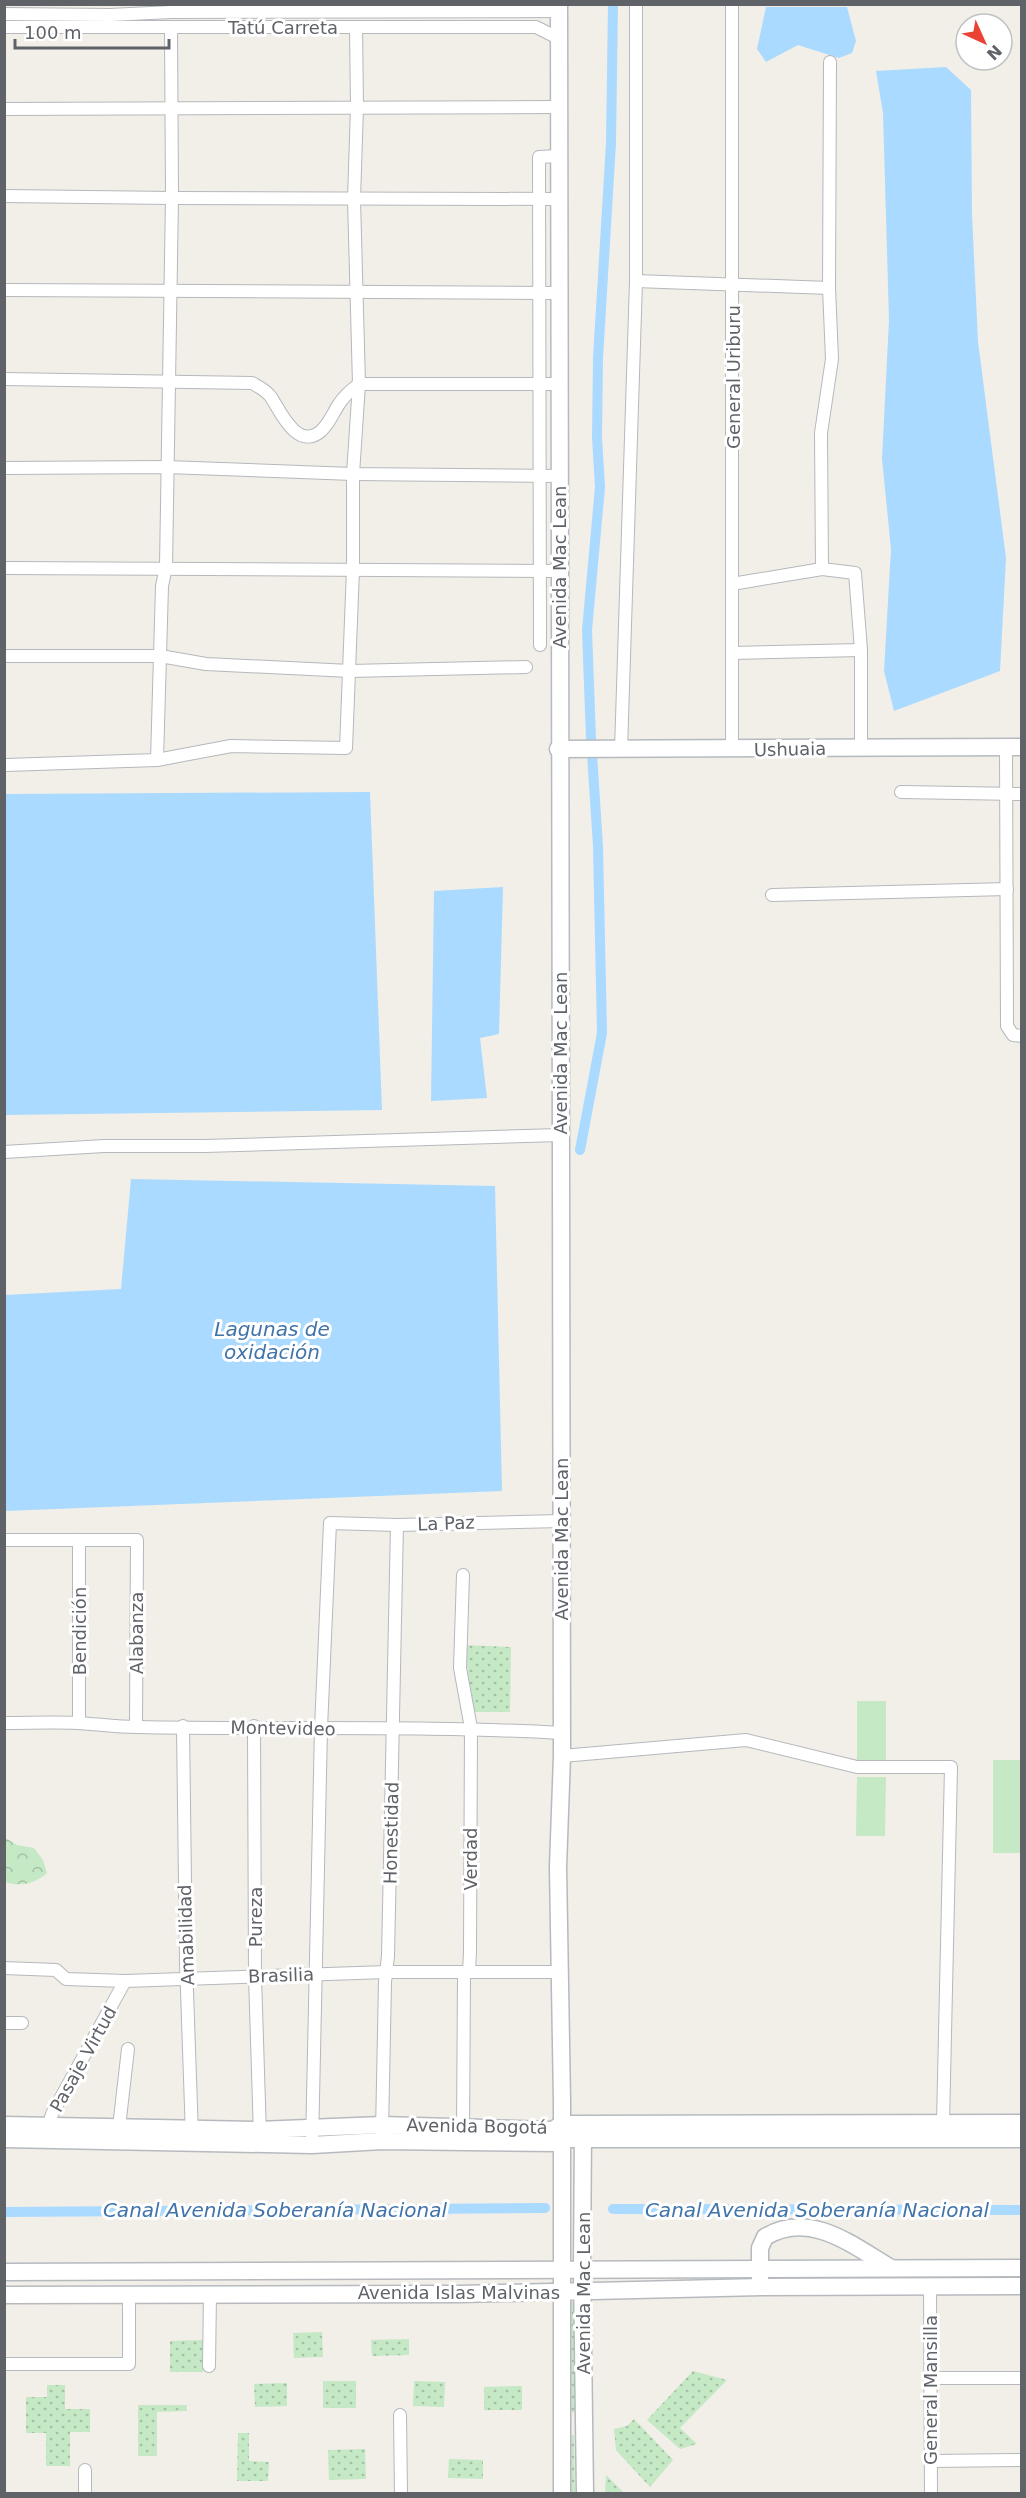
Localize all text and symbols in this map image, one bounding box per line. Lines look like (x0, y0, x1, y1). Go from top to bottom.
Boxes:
scale bar (15, 12, 170, 50)
north arrow (954, 12, 1014, 72)
street label: Tatú Carreta (227, 17, 338, 38)
text: 100 m (24, 22, 82, 43)
text: N (983, 41, 1006, 64)
street label: General Uriburu (723, 305, 744, 449)
street label: Avenida Mac Lean (549, 486, 570, 648)
street label: Ushuaia (754, 738, 826, 760)
street label: Avenida Mac Lean (550, 972, 571, 1134)
water label: Lagunas de oxidación (214, 1317, 330, 1364)
street label: Avenida Mac Lean (551, 1458, 572, 1620)
street label: La Paz (417, 1512, 475, 1534)
street label: Bendición (69, 1587, 90, 1675)
street label: Alabanza (126, 1592, 147, 1674)
street label: Montevideo (230, 1717, 336, 1739)
street label: Honestidad (380, 1782, 402, 1884)
street label: Verdad (460, 1828, 481, 1890)
street label: Amabilidad (174, 1884, 198, 1986)
street label: Pureza (245, 1887, 266, 1947)
street label: Brasilia (248, 1963, 314, 1987)
street label: Pasaje Virtud (45, 2003, 121, 2115)
street label: Avenida Bogotá (406, 2114, 548, 2138)
water label: Canal Avenida Soberanía Nacional (103, 2198, 448, 2222)
water label: Canal Avenida Soberanía Nacional (645, 2198, 990, 2222)
street label: Avenida Mac Lean (573, 2212, 594, 2374)
street label: Avenida Islas Malvinas (358, 2282, 560, 2303)
street label: General Mansilla (920, 2315, 941, 2465)

